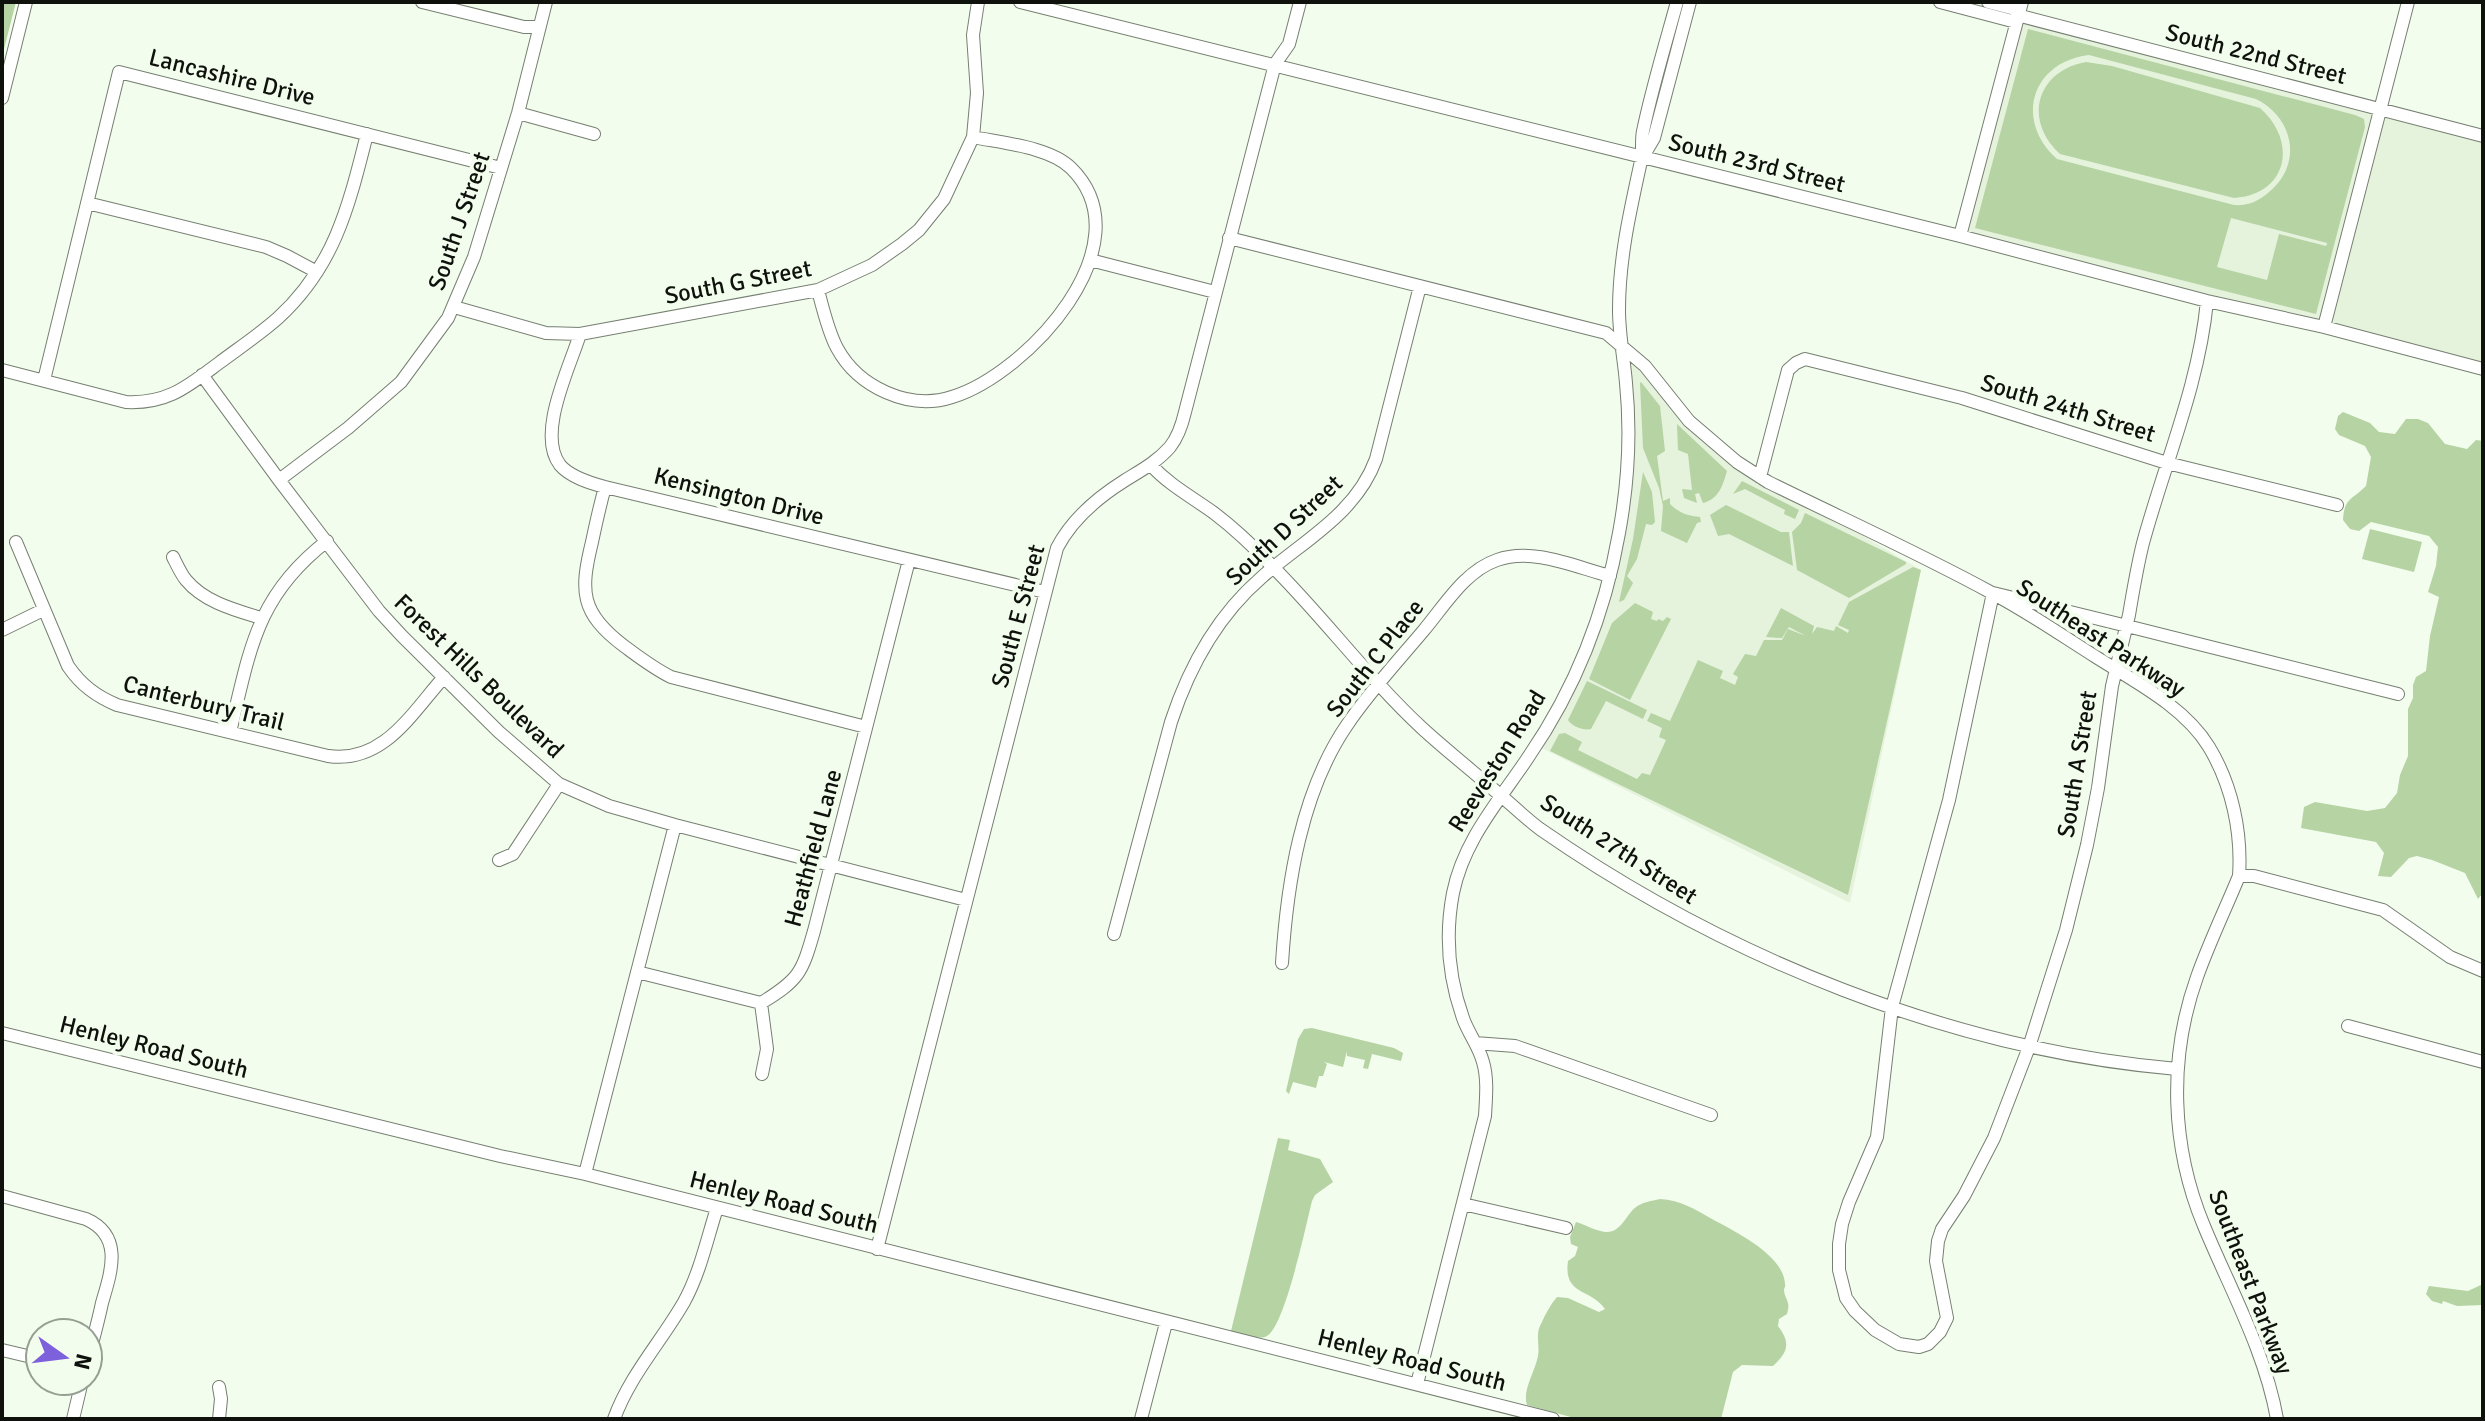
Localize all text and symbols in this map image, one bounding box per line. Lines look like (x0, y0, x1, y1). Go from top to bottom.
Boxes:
street label: South 22nd Street (2163, 17, 2349, 91)
street label: Lancashire Drive (146, 42, 318, 112)
street label: South 23rd Street (1666, 127, 1848, 199)
street label: South J Street (421, 148, 497, 294)
street label: South G Street (662, 253, 814, 311)
street label: South 24th Street (1977, 367, 2159, 449)
street label: Kensington Drive (651, 460, 827, 532)
street label: South D Street (1219, 468, 1349, 592)
street label: South E Street (984, 541, 1052, 691)
street label: Southeast Parkway (2011, 572, 2191, 704)
street label: Forest Hills Boulevard (388, 587, 570, 765)
street label: South C Place (1320, 593, 1430, 723)
street label: Canterbury Trail (120, 668, 288, 738)
street label: Reeveston Road (1442, 685, 1552, 837)
street label: South A Street (2051, 688, 2103, 840)
street label: Heathfield Lane (778, 766, 848, 930)
street label: South 27th Street (1535, 787, 1703, 911)
street label: Henley Road South (57, 1009, 251, 1085)
street label: Henley Road South (687, 1164, 881, 1240)
street label: Southeast Parkway (2202, 1186, 2300, 1378)
north arrow (24, 1317, 104, 1397)
street label: Henley Road South (1315, 1322, 1509, 1398)
text: N (68, 1351, 98, 1372)

